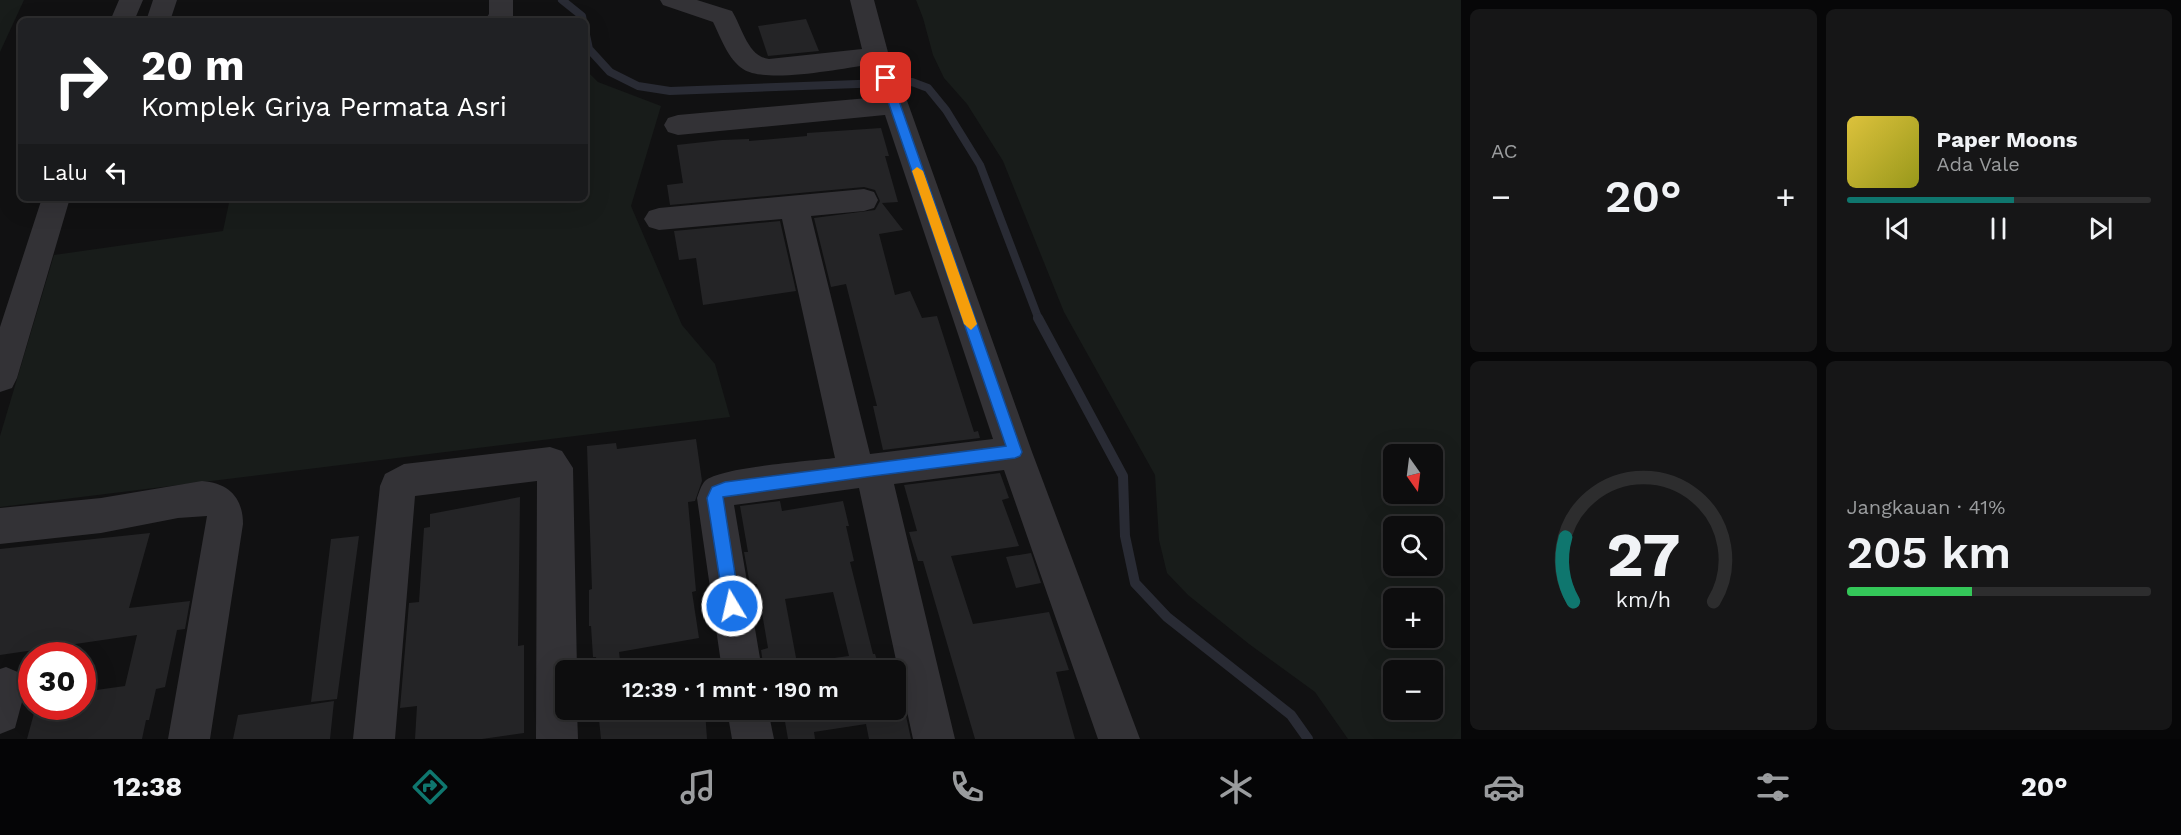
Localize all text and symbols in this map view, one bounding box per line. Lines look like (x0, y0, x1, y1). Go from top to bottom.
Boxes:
text: 20 m (141, 41, 245, 90)
icon: right (42, 42, 120, 120)
pin (860, 52, 911, 103)
icon: arrive (869, 61, 902, 94)
text: Komplek Griya Permata Asri (141, 91, 507, 123)
text: Paper Moons (1937, 127, 2078, 152)
text: AC (1491, 139, 1517, 163)
text: Ada Vale (1937, 152, 2020, 176)
icon: left (100, 156, 133, 189)
text: Lalu (42, 160, 88, 185)
text: 20° (1605, 170, 1682, 223)
text: − (1491, 177, 1511, 216)
text: + (1776, 177, 1796, 216)
icon: previous (1881, 212, 1914, 245)
icon: pause (1982, 212, 2015, 245)
icon: next (2084, 212, 2117, 245)
north arrow (1383, 444, 1443, 504)
map controls (1383, 444, 1443, 720)
text: Jangkauan · 41% (1847, 495, 2005, 519)
button: search (1383, 516, 1443, 576)
text: 27 (1606, 518, 1680, 591)
text: 205 km (1847, 526, 2011, 579)
position arrow (700, 574, 764, 638)
button: + (1383, 588, 1443, 648)
text: km/h (1616, 588, 1671, 613)
speed limit sign: 30 (18, 642, 96, 720)
button: − (1383, 660, 1443, 720)
text: 12:39 · 1 mnt · 190 m (622, 677, 839, 702)
icon: directions (409, 766, 451, 808)
icon: music (677, 766, 719, 808)
icon: phone (946, 766, 988, 808)
icon: climate (1215, 766, 1257, 808)
icon: car (1483, 766, 1525, 808)
icon: filters (1752, 766, 1794, 808)
text: 12:38 (113, 771, 182, 803)
text: 20° (2021, 771, 2068, 803)

